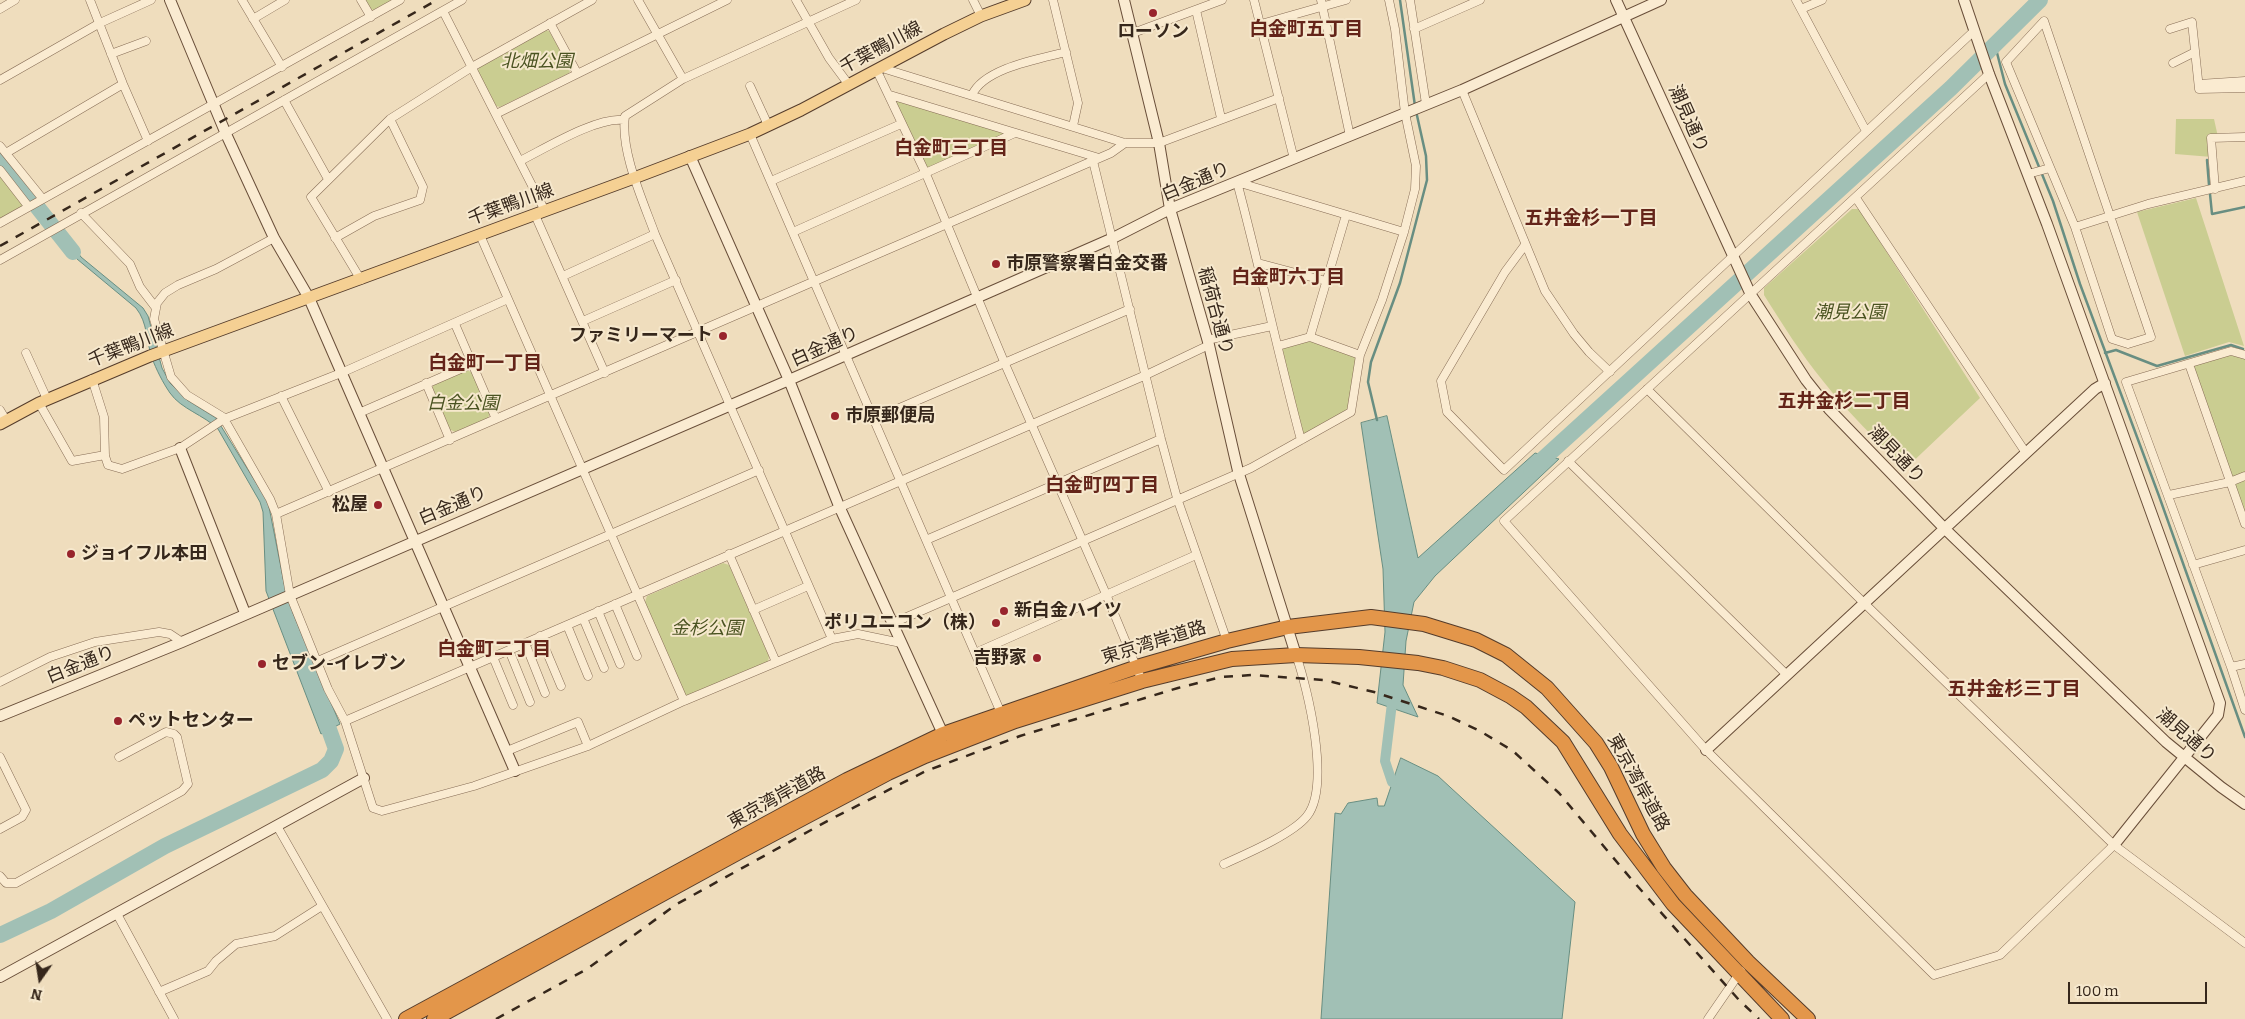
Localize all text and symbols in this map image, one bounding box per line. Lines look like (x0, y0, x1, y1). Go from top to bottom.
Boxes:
marker: ローソン (1147, 7, 1159, 19)
street label: 千葉鴨川線 (836, 17, 926, 79)
district label: 白金町五丁目 (1249, 19, 1363, 41)
place label: ローソン (1117, 21, 1189, 43)
park label: 北畑公園 (501, 51, 573, 73)
street label: 潮見通り (1663, 82, 1713, 156)
district label: 白金町三丁目 (894, 138, 1008, 160)
street label: 白金通り (1159, 158, 1233, 206)
street label: 千葉鴨川線 (465, 179, 557, 231)
district label: 五井金杉一丁目 (1525, 208, 1657, 230)
place label: 市原警察署白金交番 (1006, 253, 1168, 275)
marker: 市原警察署白金交番 (990, 258, 1002, 270)
street label: 稲荷台通り (1193, 265, 1237, 357)
district label: 白金町六丁目 (1231, 267, 1345, 289)
park label: 潮見公園 (1814, 302, 1886, 324)
street label: 千葉鴨川線 (85, 320, 177, 372)
street label: 白金通り (788, 322, 862, 372)
place label: ファミリーマート (569, 325, 713, 347)
marker: ファミリーマート (717, 330, 729, 342)
district label: 白金町一丁目 (428, 353, 542, 375)
district label: 五井金杉二丁目 (1778, 391, 1910, 413)
park label: 白金公園 (427, 393, 499, 415)
place label: 市原郵便局 (845, 405, 935, 427)
marker: 市原郵便局 (829, 410, 841, 422)
street label: 潮見通り (1863, 422, 1929, 488)
district label: 白金町四丁目 (1045, 475, 1159, 497)
street label: 白金通り (416, 482, 490, 530)
place label: 松屋 (332, 494, 368, 516)
marker: 松屋 (372, 499, 384, 511)
place label: ジョイフル本田 (81, 543, 207, 565)
marker: ジョイフル本田 (65, 548, 77, 560)
place label: 新白金ハイツ (1014, 600, 1122, 622)
marker: 新白金ハイツ (998, 605, 1010, 617)
place label: ポリユニコン（株） (824, 612, 986, 634)
marker: ポリユニコン（株） (990, 617, 1002, 629)
street label: 東京湾岸道路 (1099, 617, 1209, 669)
park label: 金杉公園 (671, 618, 743, 640)
district label: 白金町二丁目 (437, 639, 551, 661)
street label: 白金通り (44, 642, 118, 688)
place label: 吉野家 (973, 647, 1027, 669)
marker: 吉野家 (1031, 652, 1043, 664)
place label: セブン-イレブン (272, 653, 406, 675)
marker: セブン-イレブン (256, 658, 268, 670)
district label: 五井金杉三丁目 (1948, 679, 2080, 701)
street label: 潮見通り (2152, 704, 2220, 768)
place label: ペットセンター (128, 710, 254, 732)
marker: ペットセンター (112, 715, 124, 727)
street label: 東京湾岸道路 (1602, 731, 1674, 835)
street label: 東京湾岸道路 (725, 762, 829, 834)
north arrow (15, 954, 65, 1004)
scale bar (2070, 972, 2209, 1004)
text: 100 m (2076, 982, 2119, 1000)
text: N (29, 985, 44, 1004)

